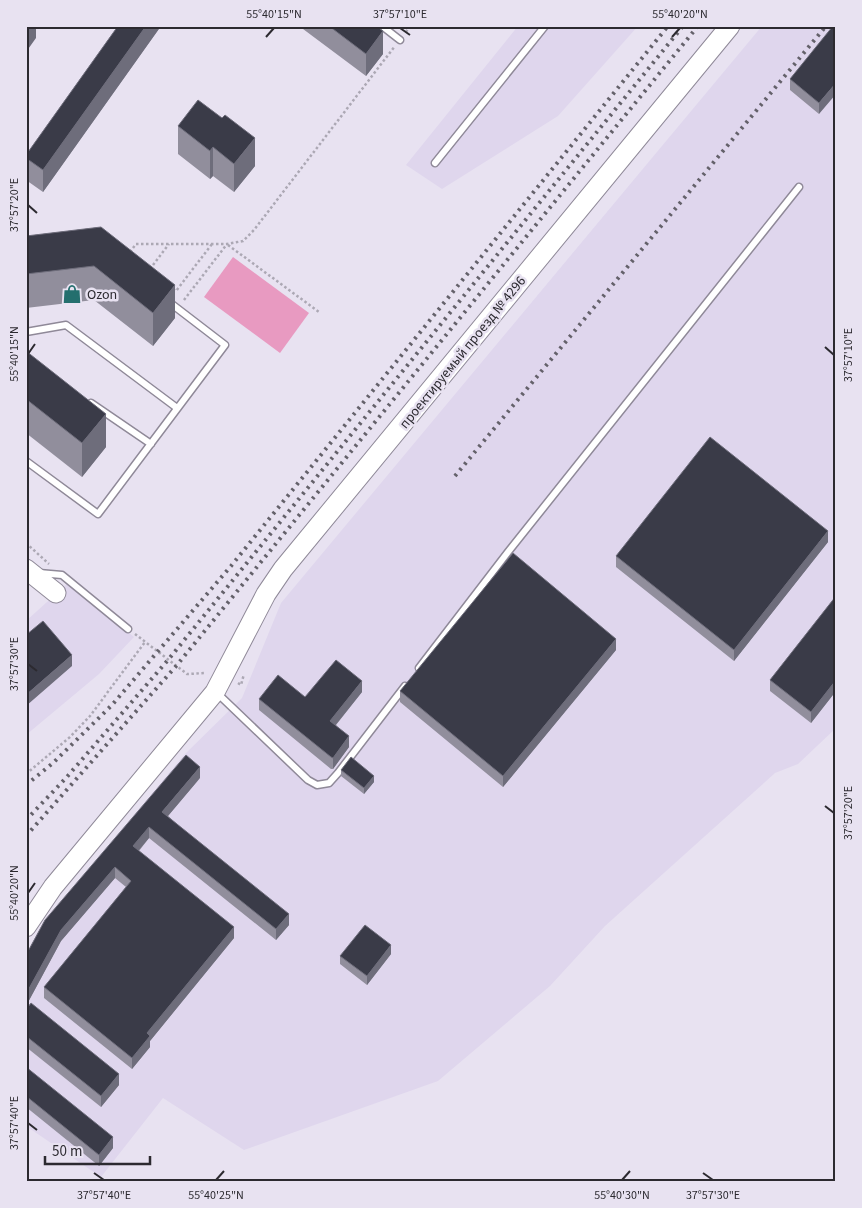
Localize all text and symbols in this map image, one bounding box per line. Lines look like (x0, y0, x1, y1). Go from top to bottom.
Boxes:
text: 55°40'15"N (246, 6, 302, 23)
text: 37°57'10"E (373, 6, 427, 23)
text: 55°40'20"N (652, 6, 708, 23)
text: 37°57'20"E (6, 178, 23, 232)
street label: проектируемый проезд № 4296 (395, 272, 531, 433)
shop icon: Ozon (61, 283, 83, 305)
place label: Ozon (87, 285, 117, 305)
text: 55°40'15"N (6, 326, 23, 382)
text: 37°57'10"E (840, 328, 857, 382)
text: 37°57'30"E (6, 637, 23, 691)
text: 37°57'20"E (840, 786, 857, 840)
text: 55°40'20"N (6, 865, 23, 921)
text: 37°57'40"E (6, 1096, 23, 1150)
scale bar (45, 1133, 150, 1165)
text: 50 m (52, 1141, 82, 1162)
text: 37°57'40"E (77, 1187, 131, 1204)
text: 55°40'25"N (188, 1187, 244, 1204)
text: 55°40'30"N (594, 1187, 650, 1204)
text: 37°57'30"E (686, 1187, 740, 1204)

